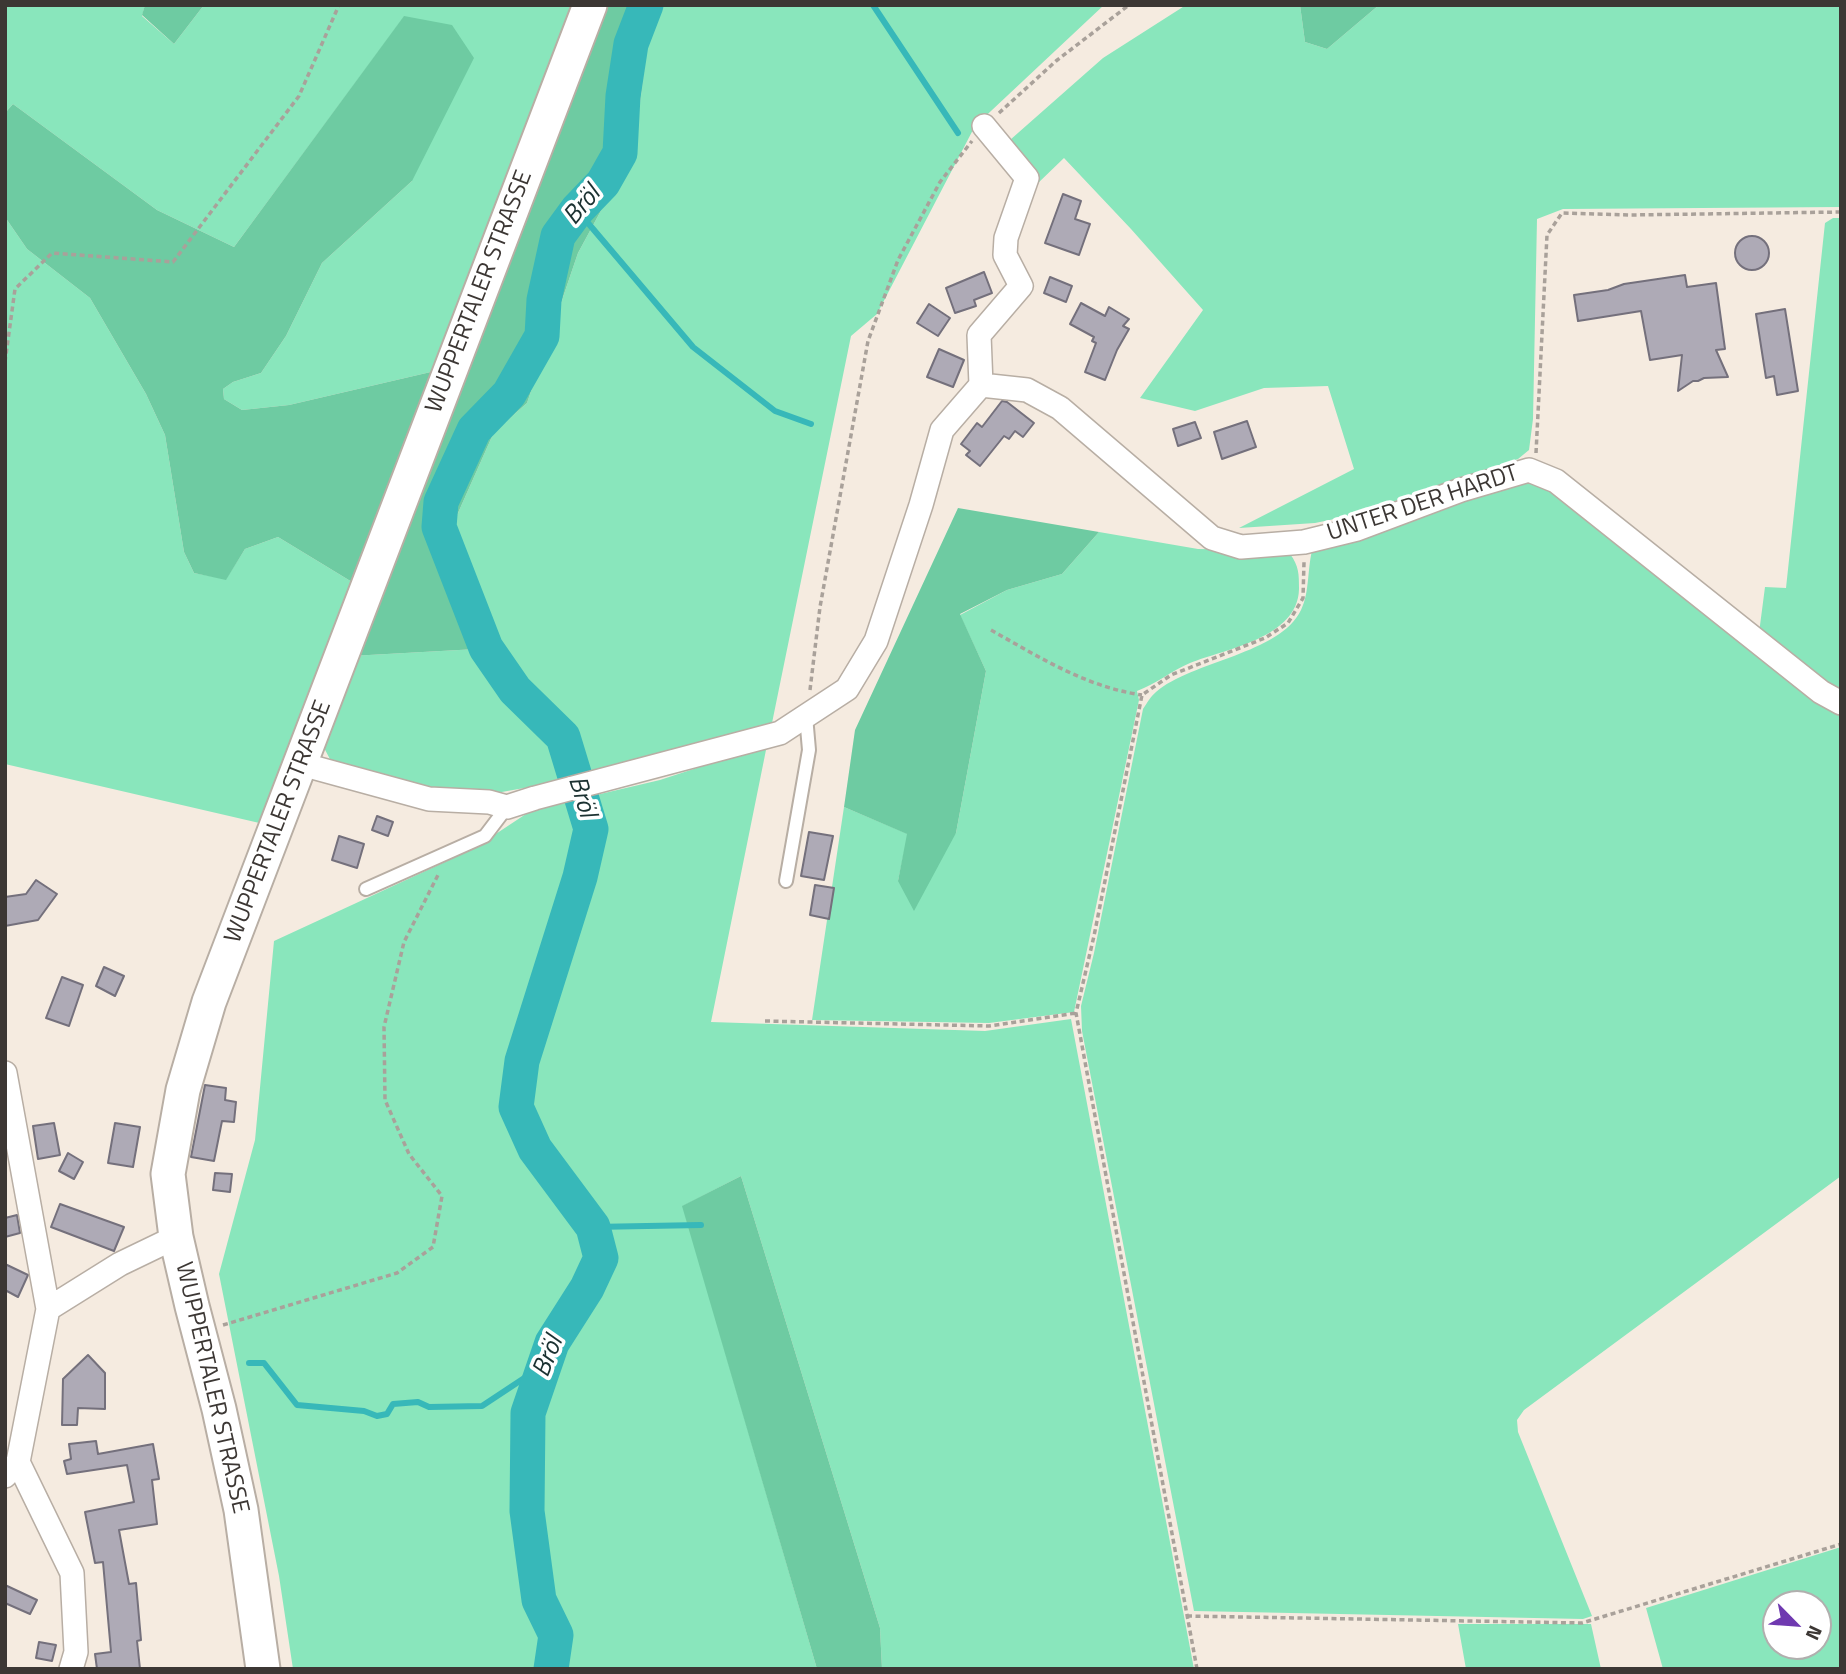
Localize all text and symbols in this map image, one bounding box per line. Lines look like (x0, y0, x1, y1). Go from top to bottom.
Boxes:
street label: WUPPERTALER STRASSE (420, 167, 540, 417)
water label: Bröl (558, 180, 608, 232)
street label: UNTER DER HARDT (1324, 460, 1522, 548)
street label: WUPPERTALER STRASSE (219, 697, 339, 947)
water label: Bröl (560, 773, 602, 821)
street label: WUPPERTALER STRASSE (168, 1259, 254, 1517)
water label: Bröl (527, 1332, 571, 1382)
north arrow (1762, 1590, 1832, 1660)
text: N (1799, 1621, 1831, 1645)

